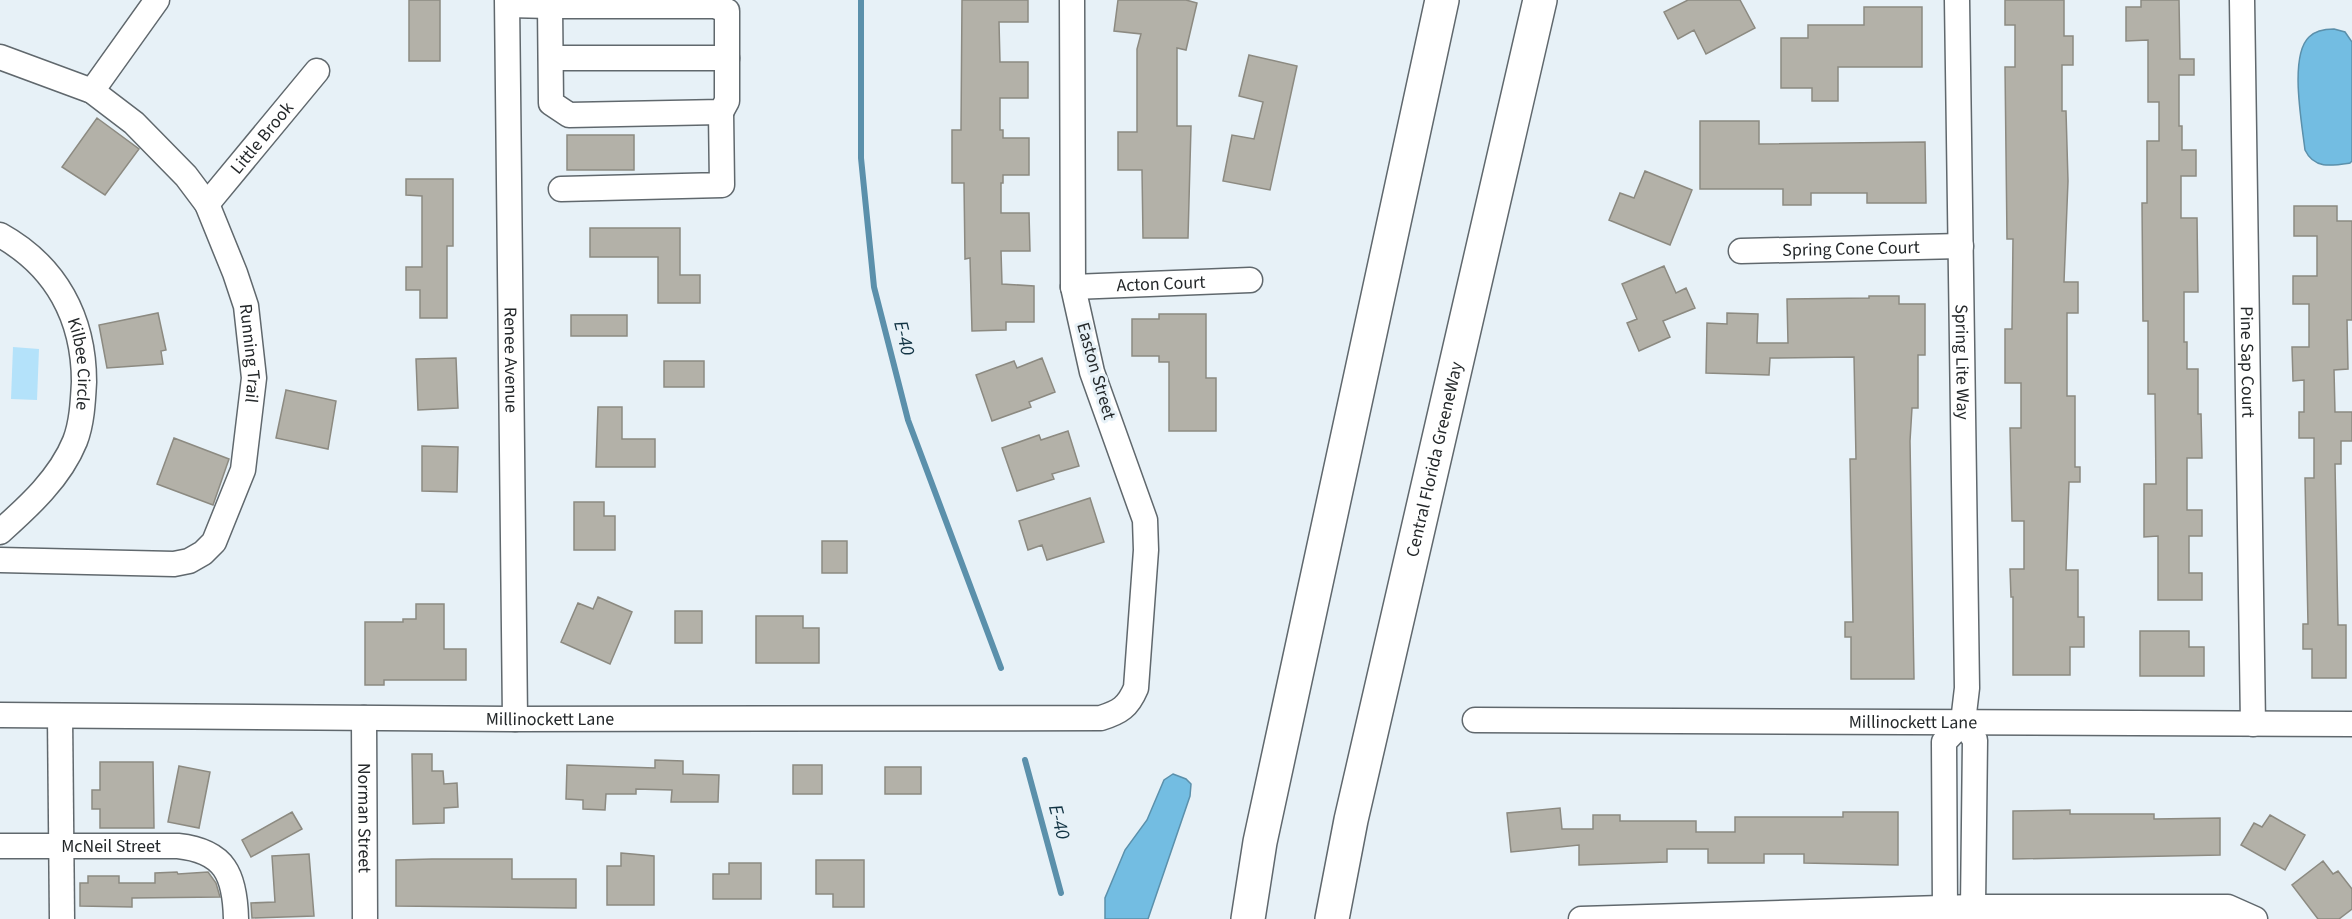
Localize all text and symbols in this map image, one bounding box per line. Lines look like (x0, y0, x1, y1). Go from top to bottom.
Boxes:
street label: Little Brook (224, 96, 299, 179)
street label: Spring Cone Court (1782, 234, 1920, 263)
street label: Acton Court (1116, 269, 1206, 298)
street label: Running Trail (233, 302, 267, 404)
street label: Spring Lite Way (1949, 304, 1976, 421)
street label: Pine Sap Court (2234, 306, 2261, 418)
street label: Renee Avenue (498, 307, 524, 413)
street label: Kilbee Circle (61, 314, 97, 412)
water label: E-40 (886, 318, 922, 359)
street label: Easton Street (1070, 320, 1122, 422)
street label: Central Florida GreeneWay (1400, 358, 1469, 559)
street label: Millinockett Lane (486, 706, 614, 732)
street label: Millinockett Lane (1849, 709, 1977, 735)
street label: Norman Street (352, 763, 377, 873)
water label: E-40 (1041, 801, 1077, 843)
street label: McNeil Street (61, 834, 161, 859)

